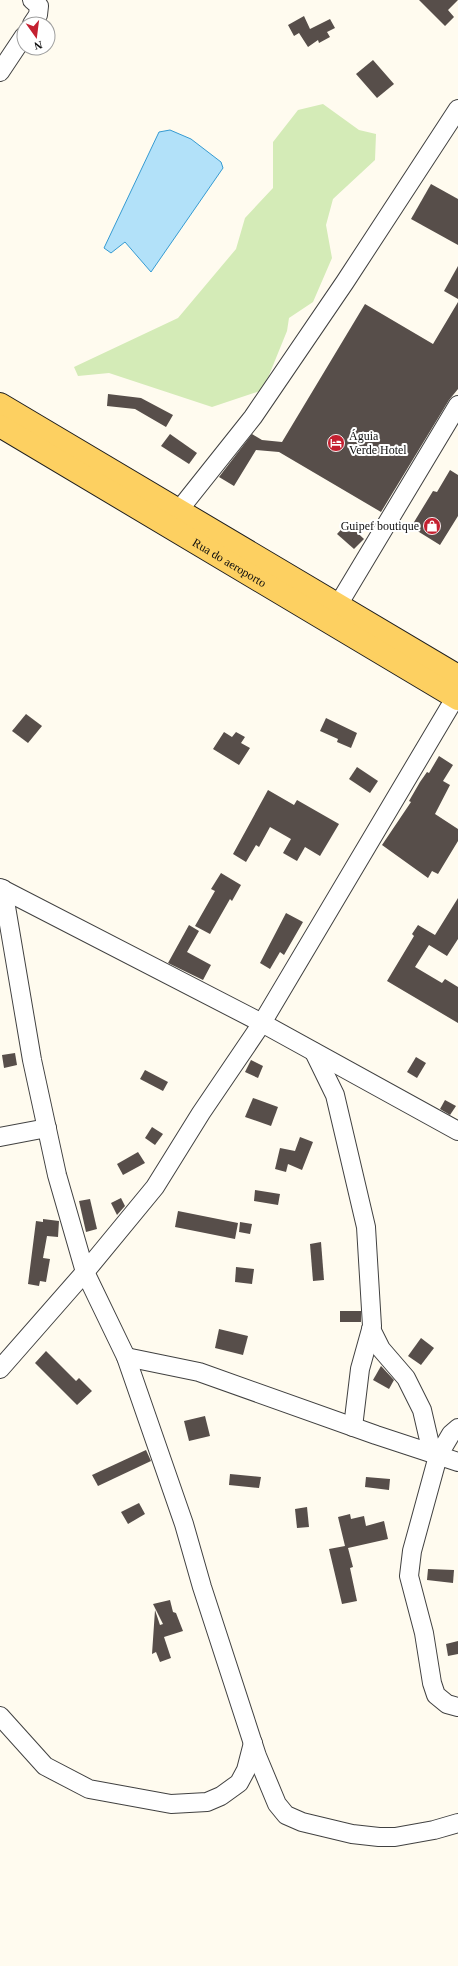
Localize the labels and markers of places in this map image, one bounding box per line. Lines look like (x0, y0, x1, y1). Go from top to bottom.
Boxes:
place label: Águia Verde Hotel (349, 429, 407, 457)
hotel icon: Águia Verde Hotel (326, 433, 346, 453)
shop icon: Guipef boutique (422, 516, 442, 536)
place label: Guipef boutique (341, 519, 419, 533)

